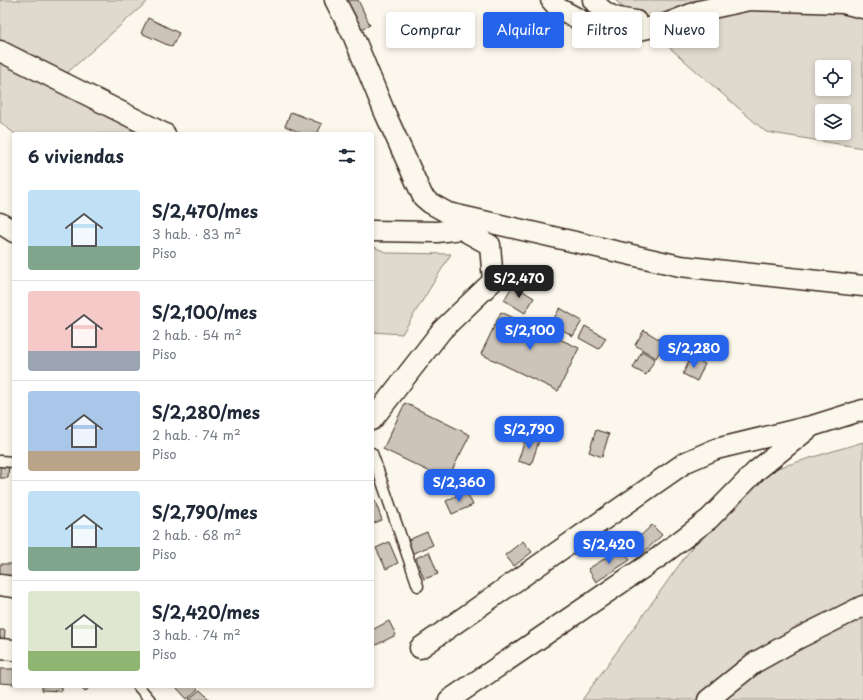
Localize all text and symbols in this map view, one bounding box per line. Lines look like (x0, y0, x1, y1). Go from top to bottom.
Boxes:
chip: Comprar (386, 12, 475, 48)
chip: Alquilar (483, 12, 564, 48)
chip: Filtros (572, 12, 642, 48)
chip: Nuevo (650, 12, 719, 48)
map controls (815, 60, 851, 140)
button: locate (815, 60, 851, 96)
button: layers (815, 104, 851, 140)
text: 6 viviendas (28, 143, 124, 169)
icon: filters (336, 145, 358, 167)
text: S/2,470/mes (152, 198, 258, 224)
icon: home (60, 206, 108, 254)
text: 3 hab. · 83 m² (152, 224, 242, 243)
text: Piso (152, 243, 177, 262)
pin: S/2,470 (482, 265, 556, 299)
text: S/2,470 (494, 268, 544, 287)
text: S/2,100/mes (152, 299, 257, 325)
icon: home (60, 307, 108, 355)
pin: S/2,100 (493, 317, 567, 351)
text: S/2,100 (505, 320, 555, 339)
text: 2 hab. · 54 m² (152, 325, 242, 344)
pin: S/2,280 (657, 335, 731, 369)
text: S/2,280 (668, 338, 720, 357)
text: Piso (152, 344, 177, 363)
text: S/2,280/mes (152, 399, 260, 425)
icon: home (60, 407, 108, 455)
pin: S/2,790 (492, 416, 566, 450)
text: S/2,790 (504, 419, 554, 438)
text: 2 hab. · 74 m² (152, 425, 241, 444)
text: Piso (152, 444, 177, 463)
pin: S/2,360 (422, 469, 496, 503)
text: S/2,360 (433, 472, 485, 491)
text: S/2,790/mes (152, 499, 258, 525)
icon: home (60, 507, 108, 555)
text: 2 hab. · 68 m² (152, 525, 242, 544)
pin: S/2,420 (572, 531, 646, 565)
text: S/2,420 (583, 534, 635, 553)
text: Piso (152, 544, 177, 563)
text: S/2,420/mes (152, 599, 260, 625)
icon: home (60, 607, 108, 655)
text: 3 hab. · 74 m² (152, 625, 241, 644)
text: Piso (152, 644, 177, 663)

